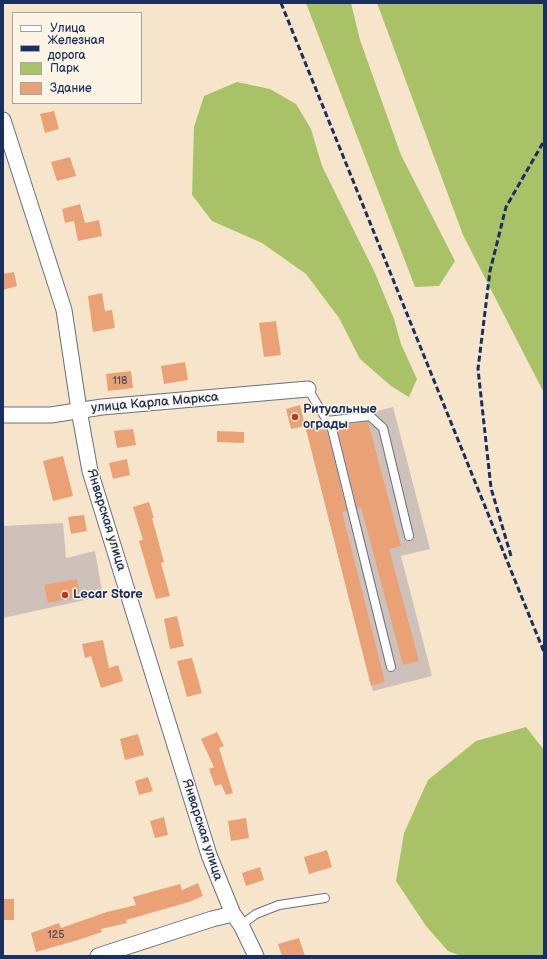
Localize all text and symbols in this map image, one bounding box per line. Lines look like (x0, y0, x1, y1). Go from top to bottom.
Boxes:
legend (12, 12, 142, 104)
text: Улица (50, 21, 86, 36)
text: Железная дорога (48, 33, 105, 63)
text: Парк (50, 61, 79, 76)
text: Здание (50, 81, 92, 96)
house number: 118 (113, 374, 127, 388)
street label: улица Карла Маркса (91, 390, 219, 416)
place label: Ритуальные ограды (303, 402, 377, 433)
marker: Ритуальные ограды (290, 412, 300, 422)
street label: Январская улица (83, 467, 129, 573)
place label: Lecar Store (73, 587, 143, 603)
marker: Lecar Store (60, 590, 70, 600)
street label: Январская улица (178, 777, 226, 883)
house number: 125 (47, 928, 65, 942)

